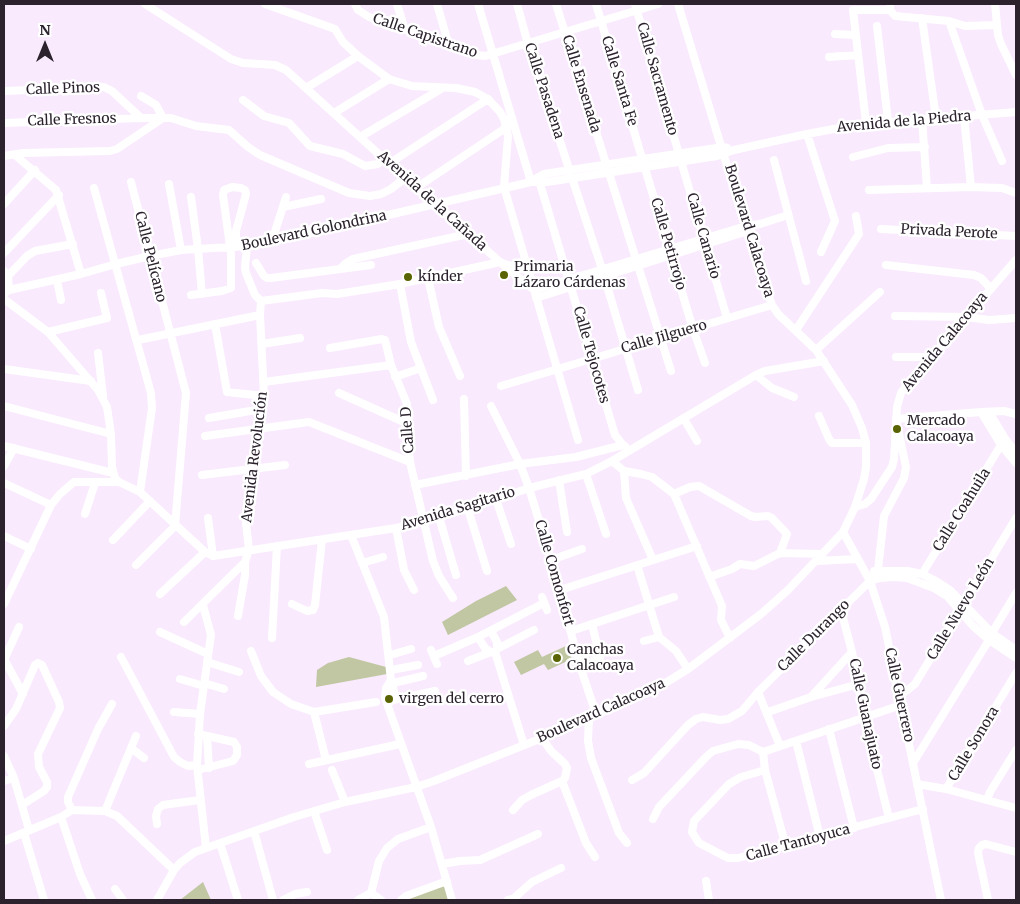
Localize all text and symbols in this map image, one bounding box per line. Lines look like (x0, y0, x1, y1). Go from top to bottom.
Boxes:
street label: Calle Capistrano (371, 10, 479, 62)
north arrow (20, 20, 70, 70)
text: N (39, 21, 51, 39)
street label: Calle Sacramento (633, 21, 681, 137)
street label: Calle Ensenada (558, 33, 604, 135)
street label: Calle Santa Fe (597, 34, 641, 128)
street label: Calle Pasadena (521, 41, 567, 141)
street label: Calle Pinos (26, 79, 100, 99)
street label: Avenida de la Piedra (836, 108, 972, 136)
street label: Calle Fresnos (27, 110, 117, 130)
street label: Avenida de la Cañada (374, 148, 490, 254)
street label: Boulevard Calacoaya (721, 162, 777, 300)
street label: Calle Canario (683, 191, 723, 281)
street label: Calle Petirrojo (647, 196, 689, 292)
street label: Boulevard Golondrina (240, 207, 388, 255)
street label: Calle Pelícano (131, 210, 169, 304)
street label: Privada Perote (900, 221, 998, 243)
place label: Primaria Lázaro Cárdenas (514, 259, 626, 292)
place label: kínder (418, 269, 463, 285)
marker: Primaria Lázaro Cárdenas (498, 269, 510, 281)
marker: kínder (402, 271, 414, 283)
street label: Avenida Calacoaya (899, 289, 991, 395)
street label: Calle Tejocotes (569, 305, 613, 405)
street label: Calle Jilguero (619, 317, 709, 357)
street label: Avenida Revolución (239, 390, 271, 524)
street label: Calle D (398, 406, 418, 454)
place label: Mercado Calacoaya (907, 413, 974, 446)
marker: Mercado Calacoaya (891, 423, 903, 435)
street label: Calle Coahuila (930, 465, 994, 555)
street label: Avenida Sagitario (399, 484, 517, 534)
street label: Calle Comonfort (531, 518, 577, 628)
street label: Calle Nuevo León (924, 555, 998, 663)
street label: Calle Durango (775, 597, 853, 675)
place label: Canchas Calacoaya (567, 642, 634, 674)
street label: Calle Guerrero (881, 646, 917, 744)
marker: Canchas Calacoaya (551, 652, 563, 664)
street label: Calle Guanajuato (845, 657, 885, 771)
street label: Boulevard Calacoaya (534, 675, 668, 747)
place label: virgen del cerro (399, 691, 504, 707)
marker: virgen del cerro (383, 693, 395, 705)
street label: Calle Sonora (945, 704, 1003, 784)
street label: Calle Tantoyuca (744, 821, 852, 865)

